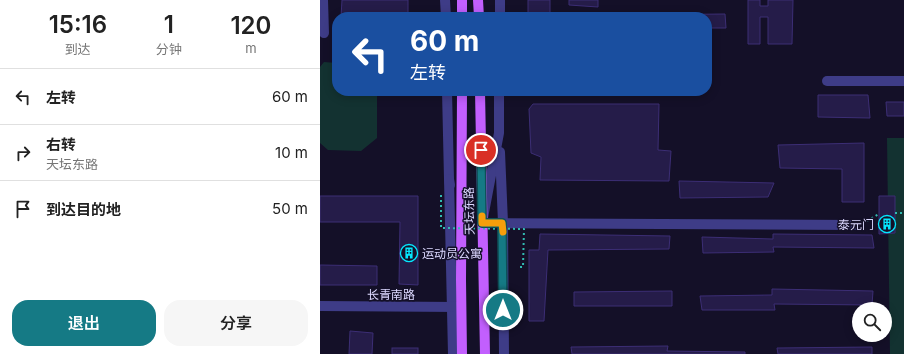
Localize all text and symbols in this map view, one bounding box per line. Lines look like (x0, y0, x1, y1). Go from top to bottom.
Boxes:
text: 15:16 (49, 10, 107, 39)
text: 1 (164, 10, 174, 39)
text: 120 (230, 11, 271, 40)
text: 60 m (410, 24, 479, 58)
icon: left (344, 28, 396, 80)
text: m (245, 40, 257, 56)
text: 到达 (65, 41, 91, 57)
text: 分钟 (156, 41, 182, 57)
text: 左转 (410, 62, 446, 83)
icon: left (12, 86, 34, 108)
text: 60 m (272, 87, 308, 106)
text: 左转 (46, 88, 76, 107)
pin (464, 133, 498, 167)
text: 右转 (46, 135, 76, 154)
icon: arrive (470, 139, 492, 161)
icon: right (12, 142, 34, 164)
text: 10 m (275, 143, 308, 162)
text: 天坛东路 (46, 156, 98, 172)
street label: 天坛东路 (461, 187, 477, 235)
icon: arrive (12, 198, 34, 220)
text: 50 m (272, 199, 308, 218)
text: 到达目的地 (46, 200, 121, 219)
building icon: 泰元门 (877, 214, 897, 234)
place label: 泰元门 (838, 217, 874, 232)
building icon: 运动员公寓 (399, 243, 419, 263)
place label: 运动员公寓 (422, 246, 482, 261)
street label: 长青南路 (367, 287, 415, 302)
position arrow (482, 289, 524, 331)
button: 退出 (12, 300, 156, 346)
button: 分享 (164, 300, 308, 346)
map controls (852, 302, 892, 342)
button: search (852, 302, 892, 342)

